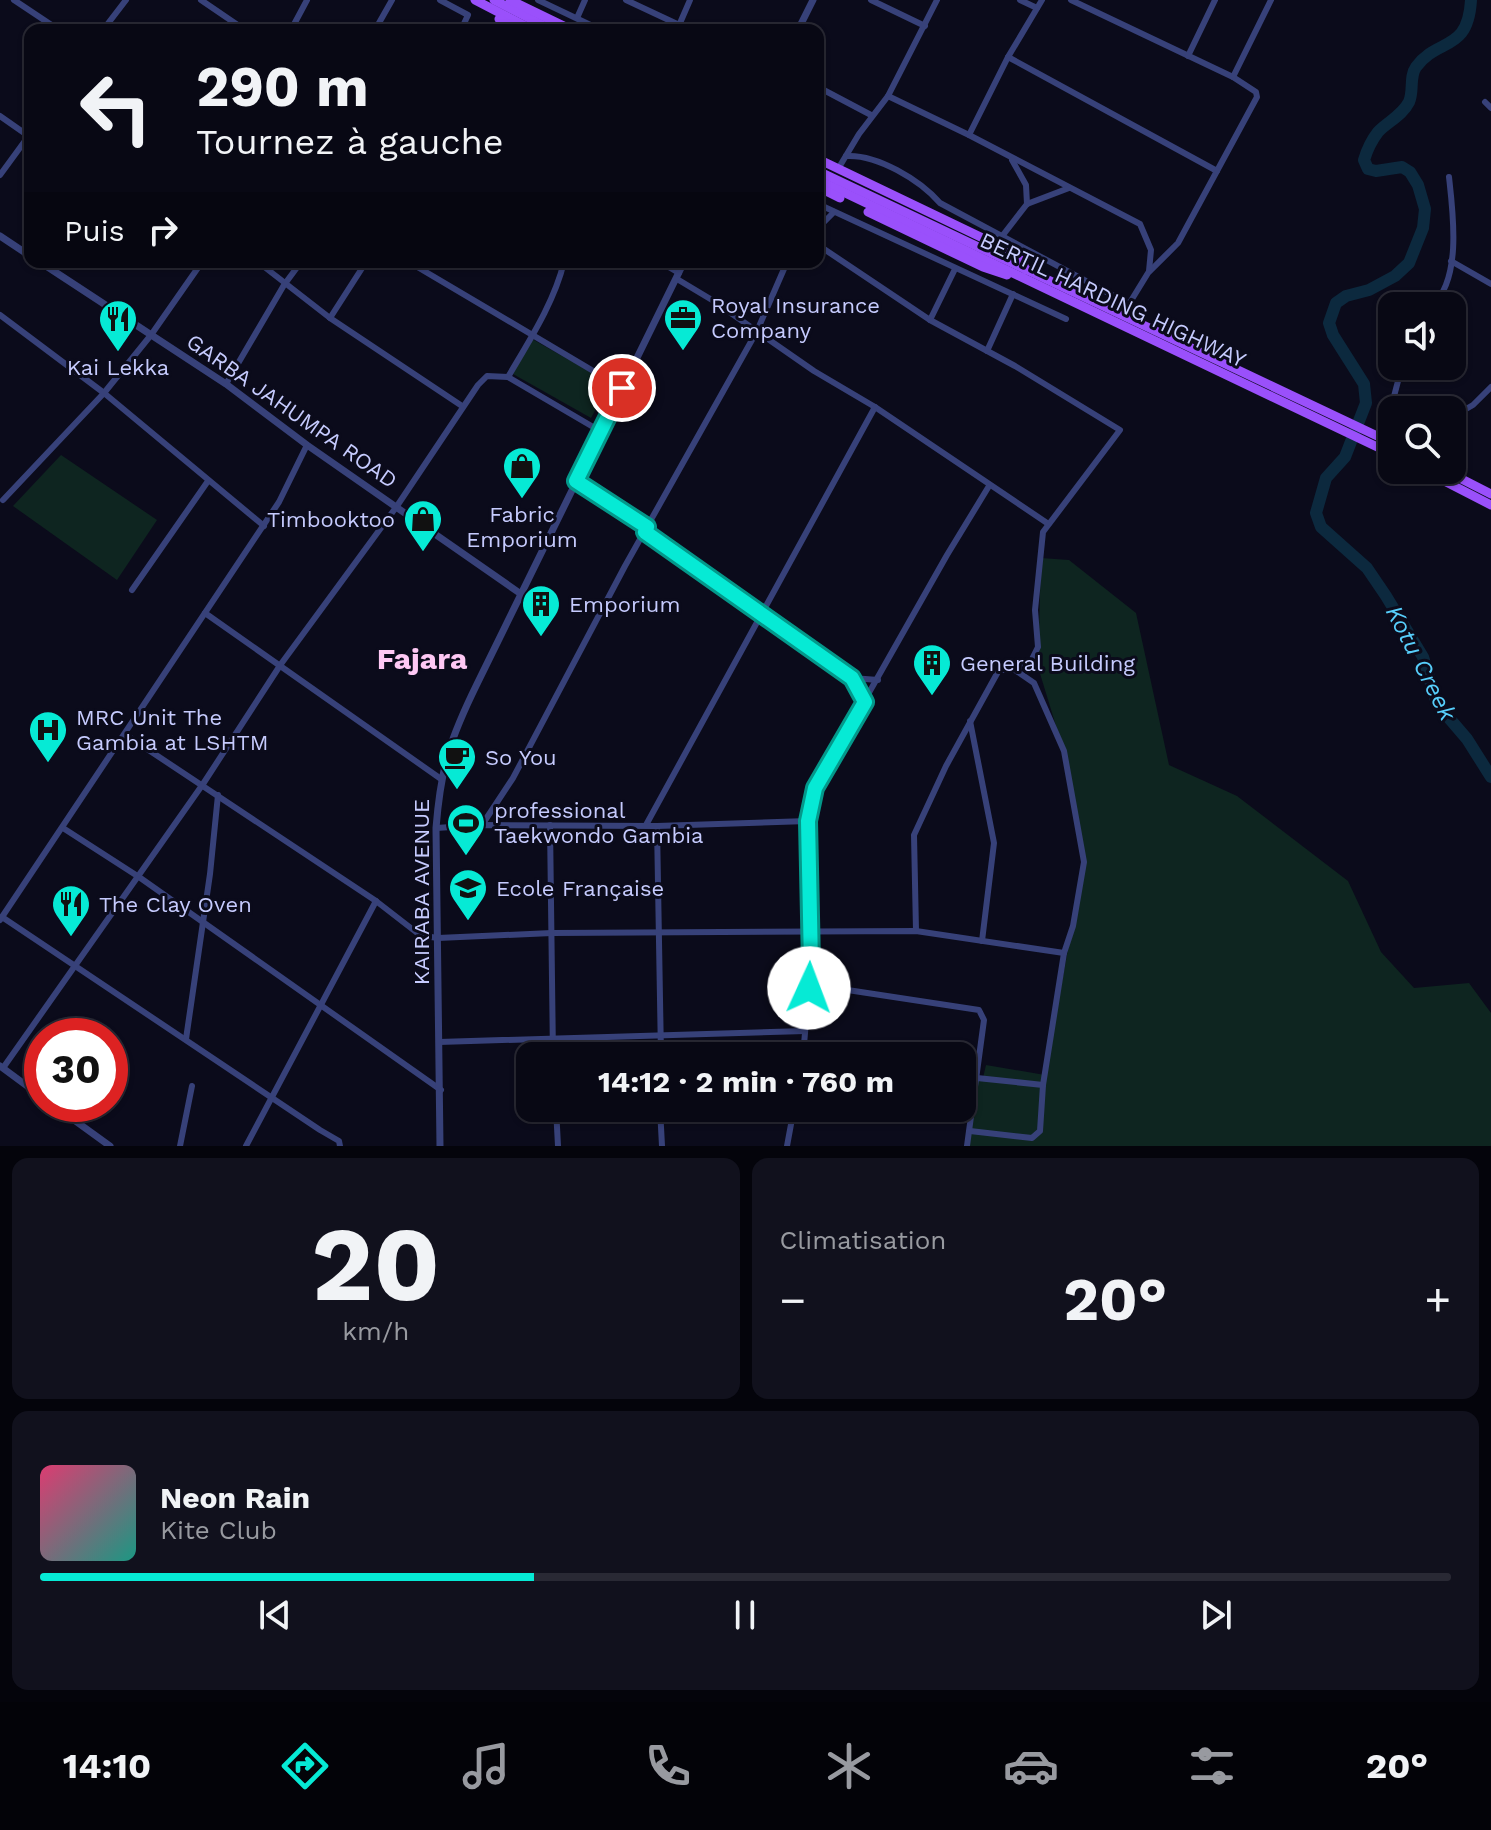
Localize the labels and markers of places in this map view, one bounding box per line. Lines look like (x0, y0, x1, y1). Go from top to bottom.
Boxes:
place label: Royal Insurance Company (711, 293, 880, 343)
office icon: Royal Insurance Company (662, 297, 704, 352)
restaurant icon: Kai Lekka (97, 298, 139, 353)
pin (588, 354, 656, 422)
place label: Kai Lekka (67, 355, 169, 380)
shop icon: Fabric Emporium (501, 445, 543, 500)
shop icon: Timbooktoo (402, 498, 444, 553)
place label: Fabric Emporium (466, 502, 578, 552)
place label: Timbooktoo (267, 507, 395, 532)
building icon: Emporium (520, 583, 562, 638)
place label: Emporium (569, 592, 680, 617)
building icon: General Building (911, 642, 953, 697)
place label: General Building (960, 651, 1135, 676)
place label: MRC Unit The Gambia at LSHTM (76, 705, 269, 755)
hospital icon: MRC Unit The Gambia at LSHTM (27, 709, 69, 764)
cafe icon: So You (436, 736, 478, 791)
place label: So You (485, 745, 557, 770)
place label: professional Taekwondo Gambia (494, 798, 704, 848)
sports icon: professional Taekwondo Gambia (445, 802, 487, 857)
school or university icon: Ecole Française (447, 867, 489, 922)
place label: Ecole Française (496, 876, 664, 901)
restaurant icon: The Clay Oven (50, 883, 92, 938)
place label: The Clay Oven (99, 892, 252, 917)

